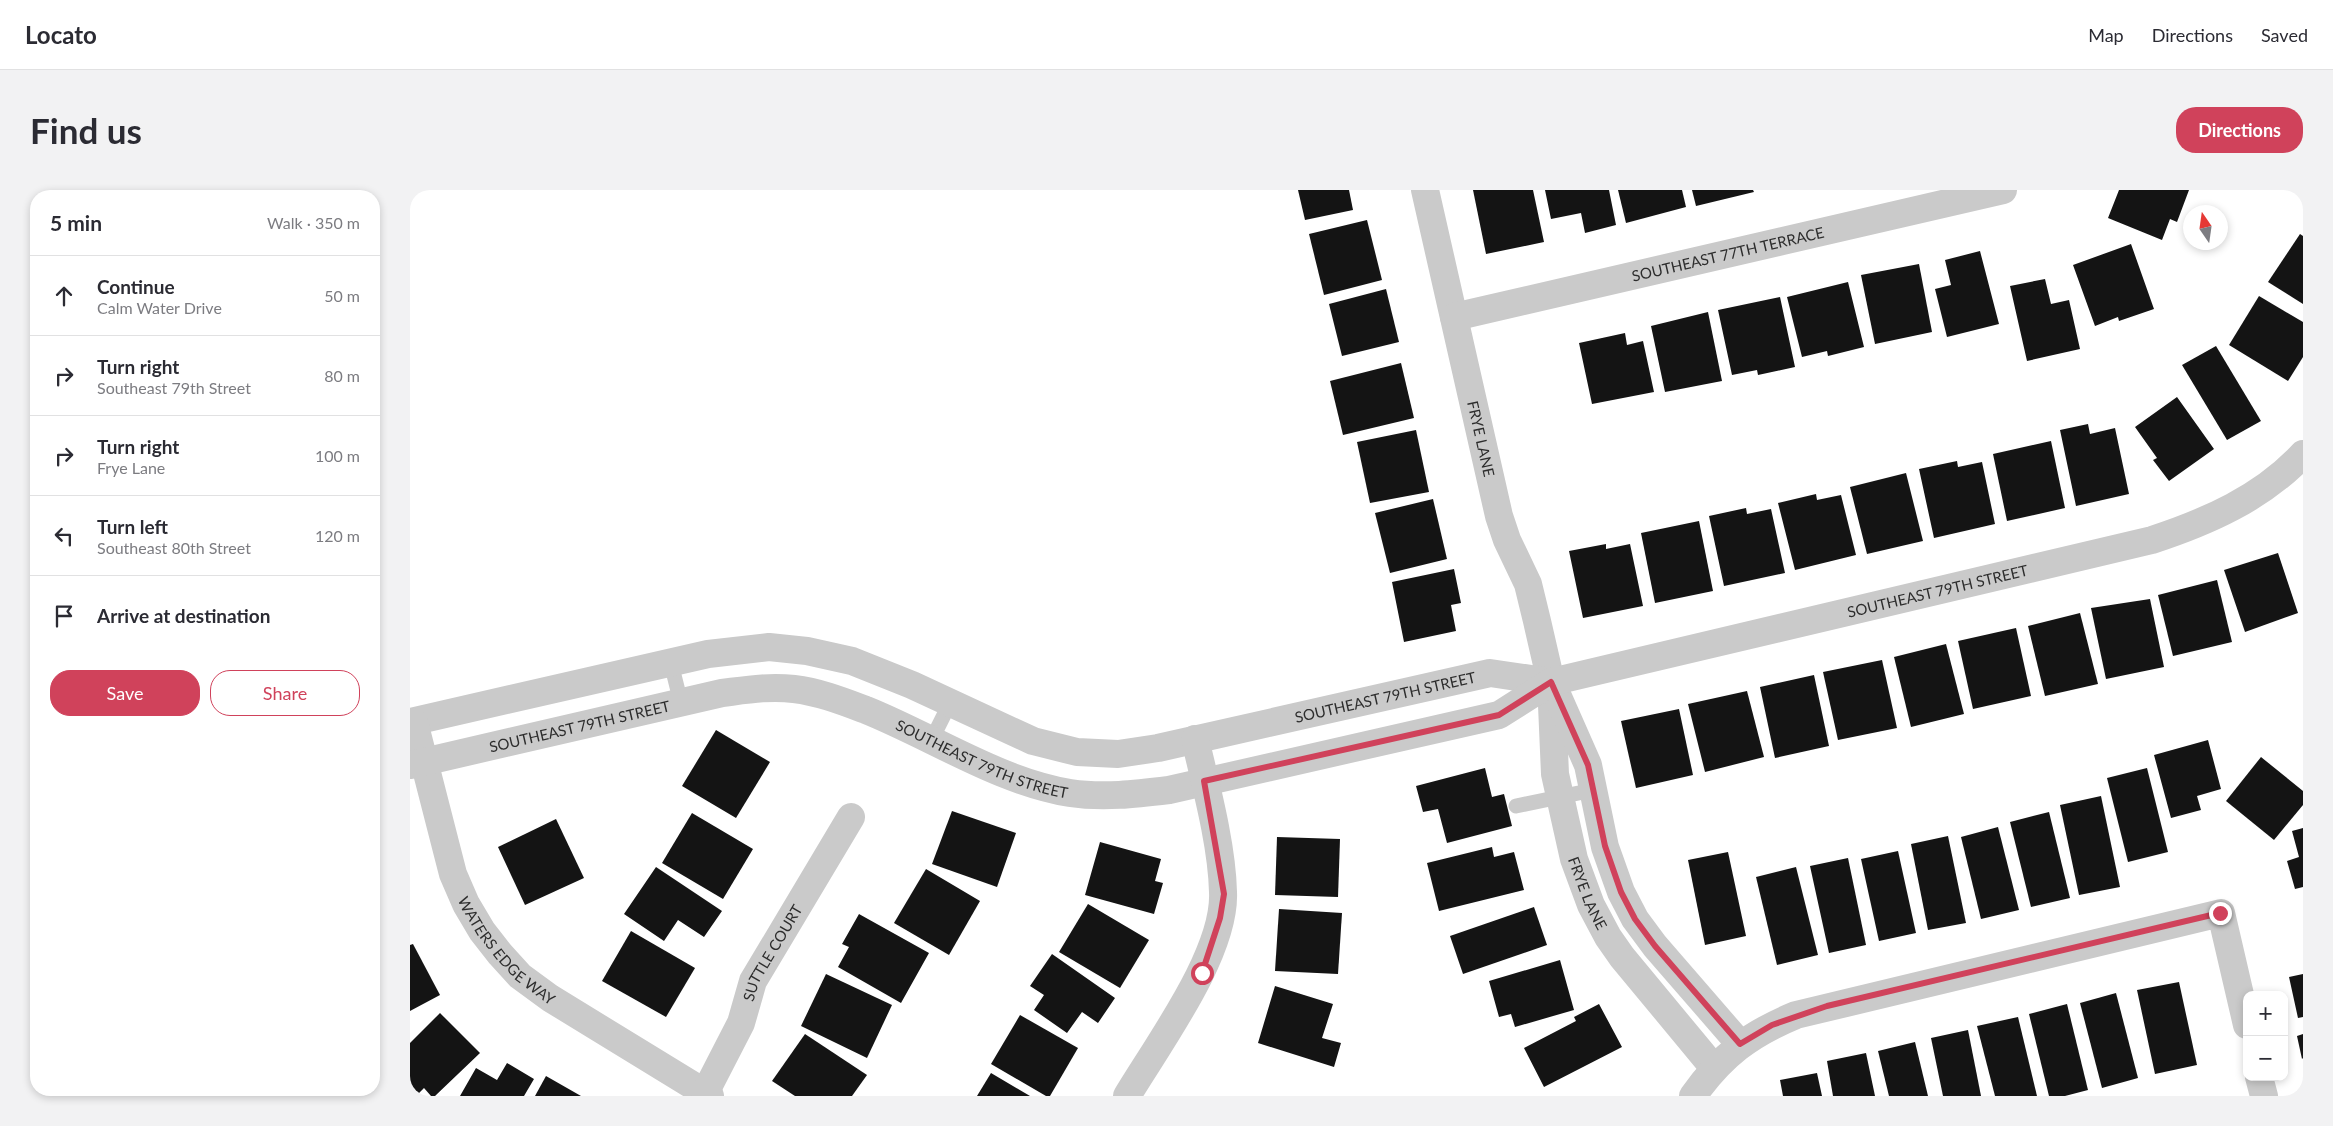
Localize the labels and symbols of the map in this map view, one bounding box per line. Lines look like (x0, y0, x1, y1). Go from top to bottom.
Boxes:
north arrow (2183, 205, 2228, 250)
street label: SOUTHEAST 77TH TERRACE (1630, 223, 1826, 285)
street label: FRYE LANE (1464, 399, 1499, 478)
street label: SOUTHEAST 79TH STREET (1845, 561, 2030, 621)
street label: SOUTHEAST 79TH STREET (1293, 668, 1477, 726)
street label: SOUTHEAST 79TH STREET (487, 696, 672, 755)
street label: SOUTHEAST 79TH STREET (893, 715, 1070, 802)
street label: FRYE LANE (1565, 854, 1611, 933)
street label: WATERS EDGE WAY (455, 894, 559, 1008)
street label: SUTTLE COURT (739, 901, 806, 1003)
route end (2209, 902, 2232, 925)
route start (1191, 962, 1214, 985)

